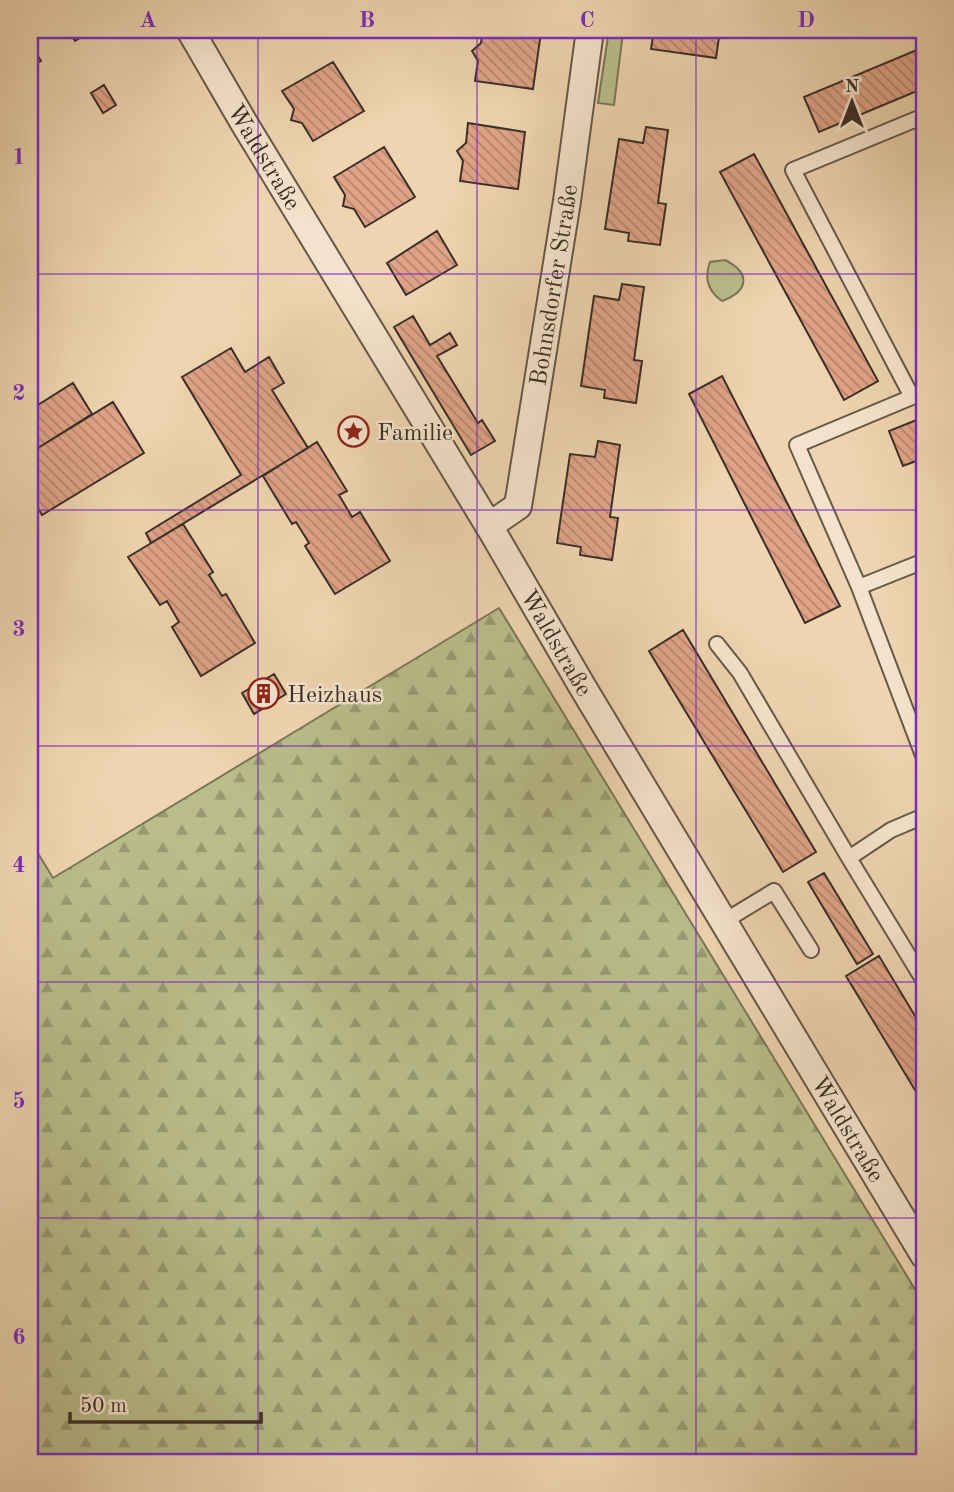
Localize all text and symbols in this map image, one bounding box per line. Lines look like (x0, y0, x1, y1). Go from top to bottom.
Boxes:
text: A (139, 9, 157, 32)
text: B (359, 9, 375, 32)
text: C (579, 9, 595, 32)
text: D (797, 9, 815, 32)
north arrow (818, 66, 888, 136)
text: N (845, 78, 860, 97)
street label: Waldstraße (222, 101, 304, 215)
text: 1 (12, 146, 26, 169)
street label: Bohnsdorfer Straße (527, 183, 583, 388)
text: 2 (12, 382, 26, 405)
place icon: Familie (337, 415, 371, 449)
place label: Familie (377, 422, 453, 446)
street label: Waldstraße (515, 586, 595, 701)
text: 3 (12, 618, 26, 641)
building icon: Heizhaus (247, 677, 281, 711)
place label: Heizhaus (287, 684, 382, 708)
text: 4 (12, 854, 26, 877)
street label: Waldstraße (806, 1073, 887, 1187)
text: 5 (12, 1090, 26, 1113)
text: 6 (12, 1326, 26, 1349)
scale bar (70, 1380, 261, 1424)
text: 50 m (80, 1396, 127, 1417)

